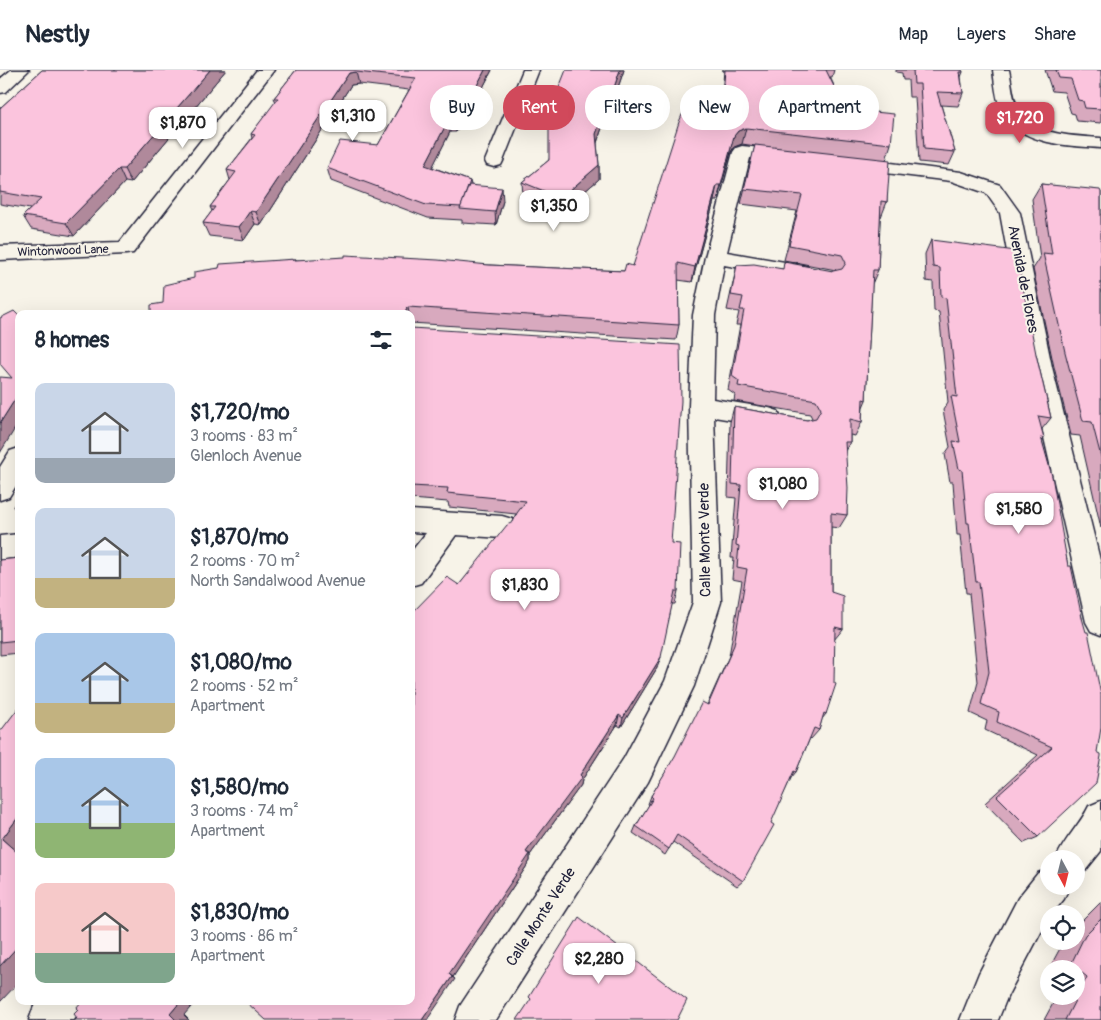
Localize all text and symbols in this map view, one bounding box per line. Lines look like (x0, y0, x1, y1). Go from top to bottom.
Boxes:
text: Nestly (25, 20, 89, 49)
text: Map (899, 23, 928, 46)
text: Layers (956, 23, 1006, 46)
text: Share (1034, 23, 1076, 46)
chip: Buy (430, 85, 493, 130)
chip: Rent (503, 85, 575, 130)
chip: Filters (585, 85, 670, 130)
chip: New (680, 85, 749, 130)
chip: Apartment (759, 85, 879, 130)
pin: $1,310 (312, 100, 394, 142)
pin: $1,720 (979, 102, 1061, 144)
pin: $1,870 (142, 106, 224, 149)
text: $1,310 (330, 106, 376, 126)
text: $1,720 (996, 108, 1044, 128)
text: $1,870 (160, 113, 206, 133)
pin: $1,350 (513, 190, 595, 232)
text: $1,350 (530, 196, 578, 216)
street label: Avenida de Flores (1003, 223, 1043, 335)
street label: Wintonwood Lane (17, 242, 109, 260)
icon: filters (367, 326, 395, 354)
text: 8 homes (35, 327, 109, 354)
text: $1,720/mo (190, 399, 290, 426)
icon: home (75, 403, 135, 463)
text: 3 rooms · 83 m² (190, 426, 298, 446)
text: Glenloch Avenue (190, 446, 302, 466)
pin: $1,080 (742, 468, 824, 510)
text: $1,080 (759, 474, 807, 494)
street label: Calle Monte Verde (694, 482, 715, 597)
pin: $1,580 (978, 492, 1060, 535)
text: $1,580 (996, 499, 1042, 519)
text: $1,870/mo (190, 524, 288, 551)
icon: home (75, 528, 135, 588)
text: 2 rooms · 70 m² (190, 551, 300, 571)
pin: $1,830 (484, 568, 566, 611)
text: North Sandalwood Avenue (190, 571, 365, 591)
text: $1,830 (502, 575, 548, 595)
text: $1,080/mo (190, 649, 292, 676)
icon: home (75, 653, 135, 713)
text: 2 rooms · 52 m² (190, 676, 299, 696)
text: Apartment (190, 696, 265, 716)
text: $1,580/mo (190, 774, 289, 801)
icon: home (75, 778, 135, 838)
text: 3 rooms · 74 m² (190, 801, 299, 821)
text: Apartment (190, 821, 265, 841)
north arrow (1040, 850, 1085, 895)
map controls (1040, 850, 1085, 1005)
street label: Calle Monte Verde (502, 863, 580, 970)
text: $1,830/mo (190, 899, 289, 926)
icon: home (75, 903, 135, 963)
button: locate (1040, 905, 1085, 950)
text: 3 rooms · 86 m² (190, 926, 298, 946)
pin: $2,280 (558, 942, 640, 985)
text: Apartment (190, 946, 265, 966)
text: $2,280 (574, 949, 624, 969)
button: layers (1040, 960, 1085, 1005)

